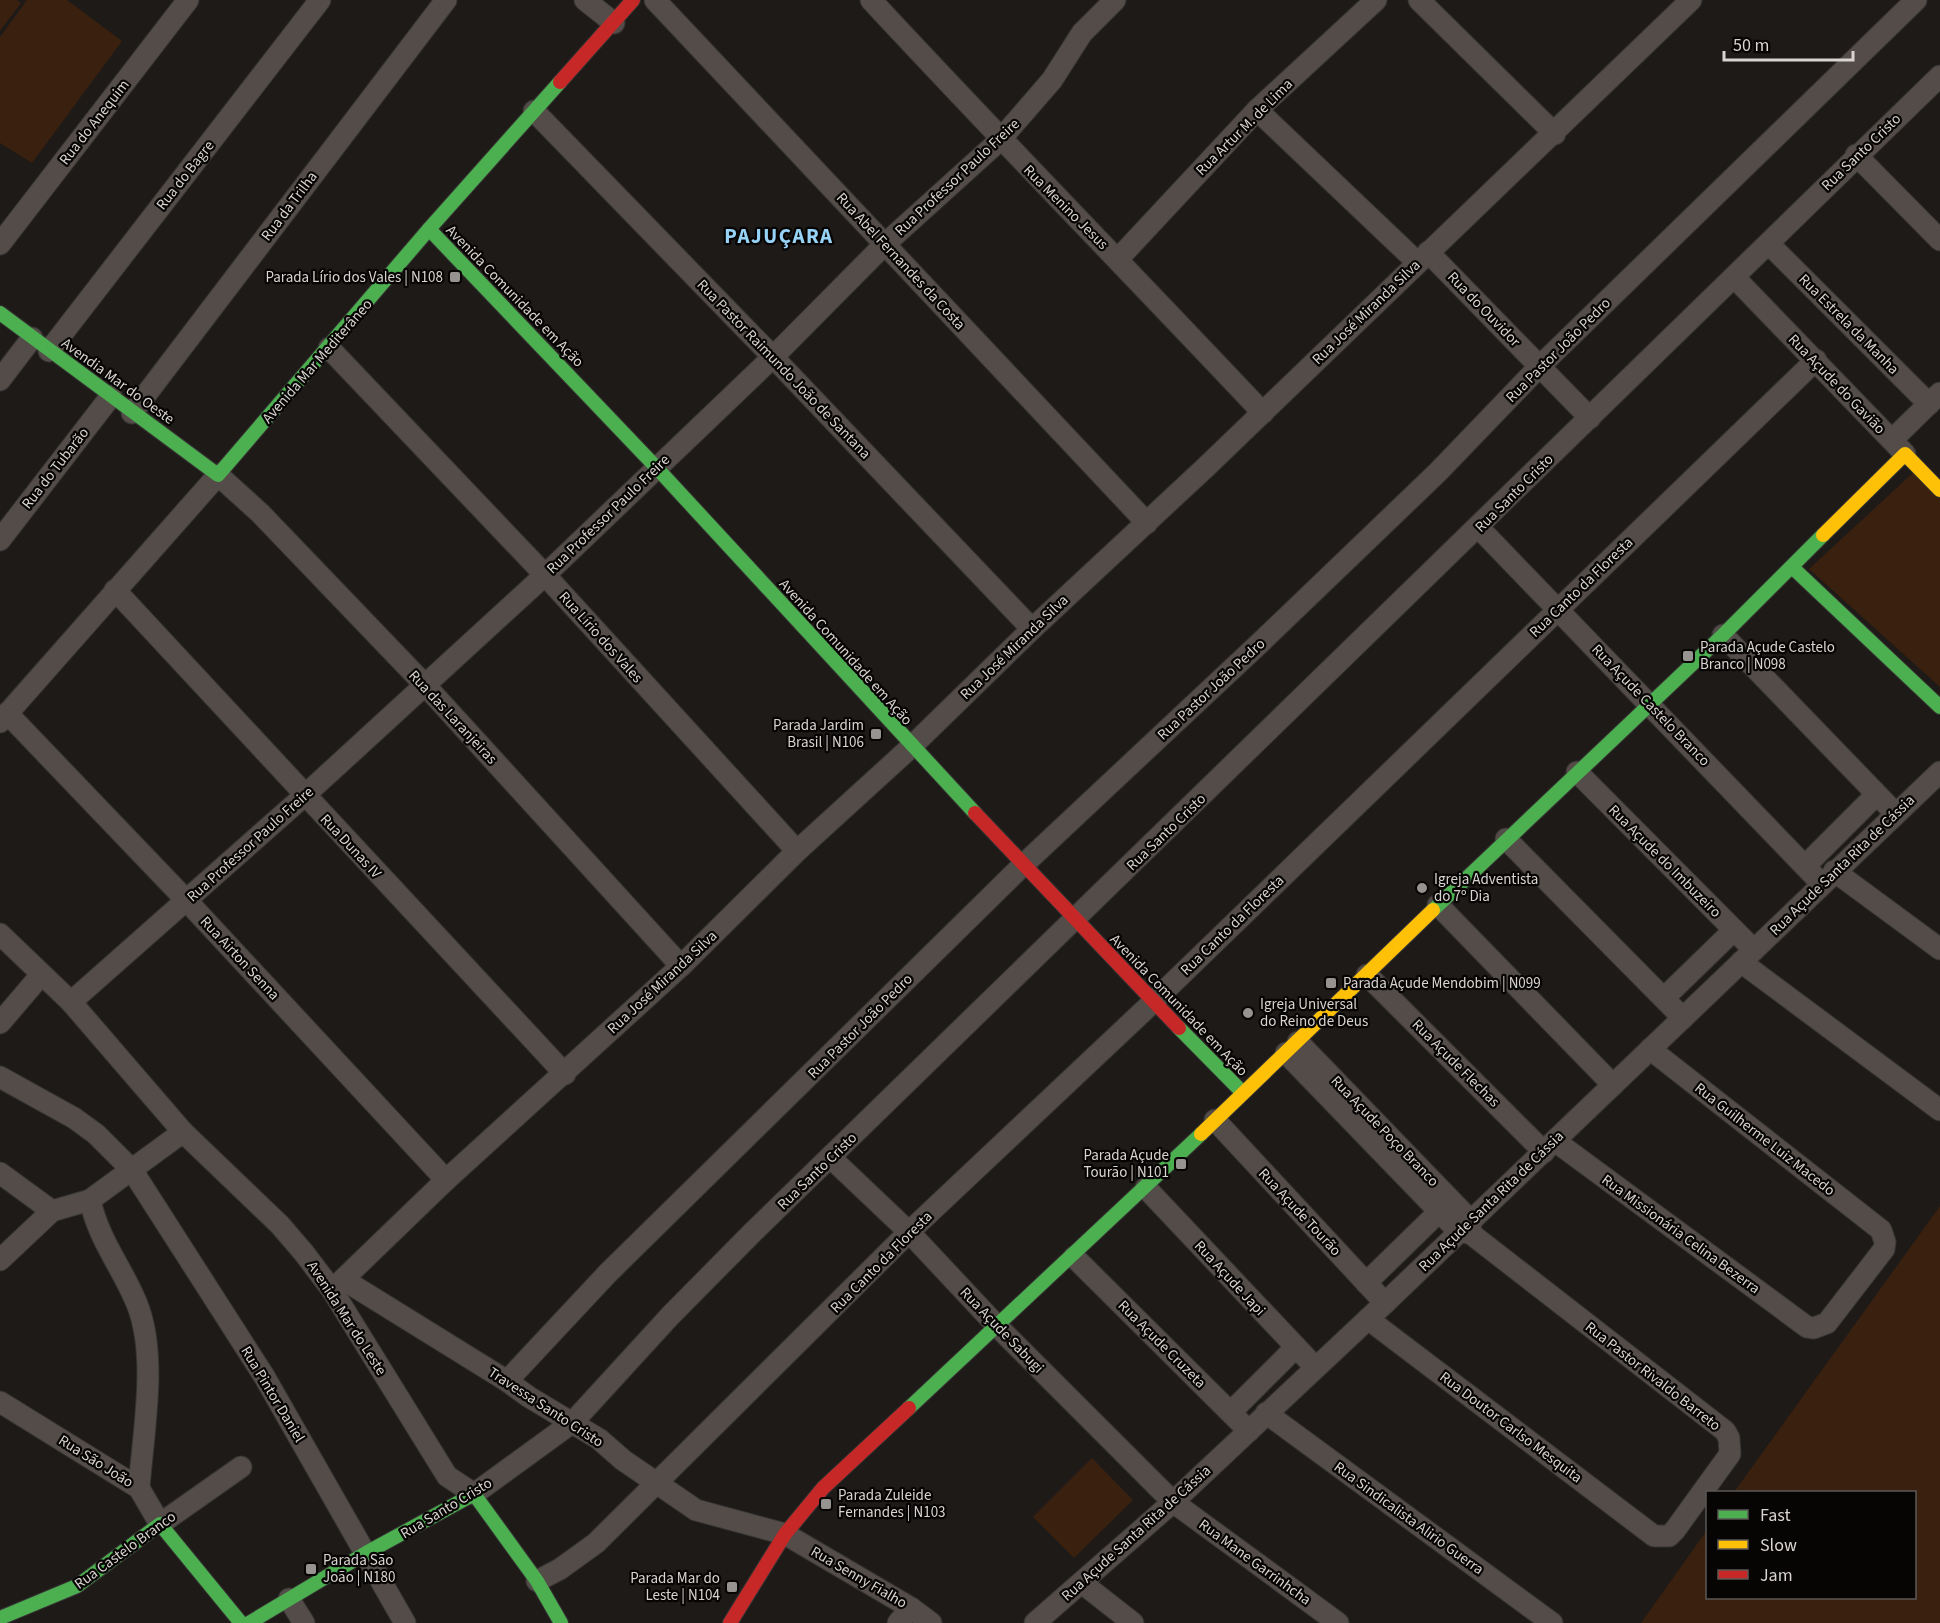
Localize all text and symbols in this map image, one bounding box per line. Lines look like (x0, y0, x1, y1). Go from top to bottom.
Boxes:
scale bar (1724, 24, 1853, 62)
text: 50 m (1733, 33, 1769, 58)
street label: Rua Artur M. de Lima (1191, 74, 1298, 181)
street label: Rua do Anequim (54, 75, 134, 169)
street label: Rua Santo Cristo (1817, 109, 1906, 196)
street label: Rua Professor Paulo Freire (890, 114, 1024, 241)
street label: Rua do Bagre (152, 136, 219, 215)
street label: Rua Menino Jesus (1019, 160, 1113, 254)
street label: Rua da Trilha (256, 167, 322, 245)
street label: Rua Abel Fernandes da Costa (831, 188, 970, 335)
street label: Avenida Comunidade em Ação (441, 221, 588, 372)
district label: PAJUÇARA (724, 221, 834, 251)
street label: Rua José Miranda Silva (1308, 255, 1425, 370)
place label: Parada Lírio dos Vales | N108 (265, 267, 443, 288)
street label: Rua do Ouvidor (1442, 267, 1526, 352)
street label: Rua Estrela da Manha (1794, 269, 1904, 379)
marker: Parada Lírio dos Vales | N108 (448, 270, 462, 284)
street label: Rua Pastor Raimundo João de Santana (692, 275, 875, 464)
street label: Rua Pastor João Pedro (1501, 293, 1616, 408)
street label: Avenida Mar Mediterâneo (257, 295, 377, 428)
street label: Rua Açude do Gavião (1783, 330, 1890, 439)
street label: Avendia Mar do Oeste (57, 333, 178, 430)
street label: Rua do Tubarão (17, 423, 94, 514)
street label: Rua Santo Cristo (1470, 449, 1558, 537)
street label: Rua Professor Paulo Freire (542, 450, 675, 579)
street label: Rua Canto da Floresta (1525, 532, 1638, 642)
street label: Avenida Comunidade em Ação (774, 575, 917, 730)
street label: Rua Lírio dos Vales (554, 587, 647, 688)
street label: Rua José Miranda Silva (956, 590, 1073, 705)
street label: Rua Pastor João Pedro (1153, 634, 1270, 745)
place label: Parada Açude Castelo Branco | N098 (1700, 637, 1835, 675)
street label: Rua Açude Castelo Branco (1587, 640, 1715, 771)
marker: Parada Açude Castelo Branco | N098 (1681, 649, 1695, 663)
street label: Rua das Laranjeiras (404, 666, 502, 769)
place label: Parada Jardim Brasil | N106 (773, 715, 864, 753)
marker: Parada Jardim Brasil | N106 (869, 727, 883, 741)
street label: Rua Professor Paulo Freire (182, 782, 318, 907)
street label: Rua Santo Cristo (1122, 789, 1211, 876)
street label: Rua Açude Santa Rita de Cássia (1765, 790, 1920, 940)
street label: Rua Açude do Imbuzeiro (1603, 800, 1726, 923)
street label: Rua Dunas IV (315, 809, 386, 883)
place label: Igreja Adventista do 7º Dia (1434, 869, 1538, 907)
street label: Rua Canto da Floresta (1176, 870, 1289, 980)
marker: Igreja Adventista do 7º Dia (1415, 881, 1429, 895)
street label: Rua Airton Senna (195, 912, 284, 1005)
street label: Rua José Miranda Silva (603, 926, 722, 1039)
street label: Avenida Comunidade em Ação (1105, 930, 1252, 1081)
street label: Rua Pastor João Pedro (803, 969, 918, 1084)
place label: Parada Açude Mendobim | N099 (1343, 973, 1541, 994)
marker: Parada Açude Mendobim | N099 (1324, 976, 1338, 990)
place label: Igreja Universal do Reino de Deus (1260, 994, 1368, 1032)
marker: Igreja Universal do Reino de Deus (1241, 1006, 1255, 1020)
street label: Rua Açude Flechas (1407, 1015, 1504, 1112)
street label: Rua Açude Poço Branco (1326, 1071, 1443, 1192)
street label: Rua Guilherme Luiz Macedo (1690, 1078, 1839, 1201)
street label: Rua Açude Santa Rita de Cássia (1414, 1126, 1569, 1276)
street label: Rua Santo Cristo (773, 1128, 862, 1215)
place label: Parada Açude Tourão | N101 (1083, 1145, 1169, 1183)
marker: Parada Açude Tourão | N101 (1174, 1157, 1188, 1171)
street label: Rua Açude Tourão (1253, 1164, 1346, 1261)
street label: Rua Missionária Celina Bezerra (1597, 1170, 1764, 1299)
street label: Rua Canto da Floresta (826, 1207, 937, 1318)
street label: Rua Açude Japi (1189, 1236, 1270, 1321)
street label: Avenida Mar do Leste (302, 1257, 391, 1379)
street label: Rua Açude Sabugi (955, 1283, 1048, 1378)
street label: Rua Açude Cruzeta (1113, 1296, 1210, 1393)
street label: Rua Pastor Rivaldo Barreto (1581, 1317, 1725, 1436)
street label: Rua Pintor Daniel (236, 1342, 310, 1446)
street label: Travessa Santo Cristo (484, 1362, 607, 1453)
street label: Rua Doutor Carlso Mesquita (1435, 1367, 1586, 1488)
street label: Rua São João (54, 1430, 137, 1493)
street label: Rua Sindicalista Alirio Guerra (1330, 1457, 1488, 1580)
street label: Rua Açude Santa Rita de Cássia (1057, 1460, 1216, 1606)
street label: Rua Santo Cristo (397, 1473, 496, 1544)
place label: Parada Zuleide Fernandes | N103 (838, 1485, 946, 1523)
legend (1706, 1491, 1916, 1599)
marker: Parada Zuleide Fernandes | N103 (819, 1497, 833, 1511)
text: Fast (1760, 1503, 1791, 1528)
street label: Rua Castelo Branco (70, 1506, 180, 1594)
street label: Rua Mane Garrinhcha (1194, 1514, 1315, 1610)
text: Slow (1760, 1533, 1797, 1558)
street label: Rua Senny Fialho (807, 1541, 911, 1614)
place label: Parada São João | N180 (323, 1550, 395, 1588)
marker: Parada São João | N180 (304, 1562, 318, 1576)
text: Jam (1760, 1563, 1793, 1588)
place label: Parada Mar do Leste | N104 (630, 1568, 721, 1606)
marker: Parada Mar do Leste | N104 (725, 1580, 739, 1594)

